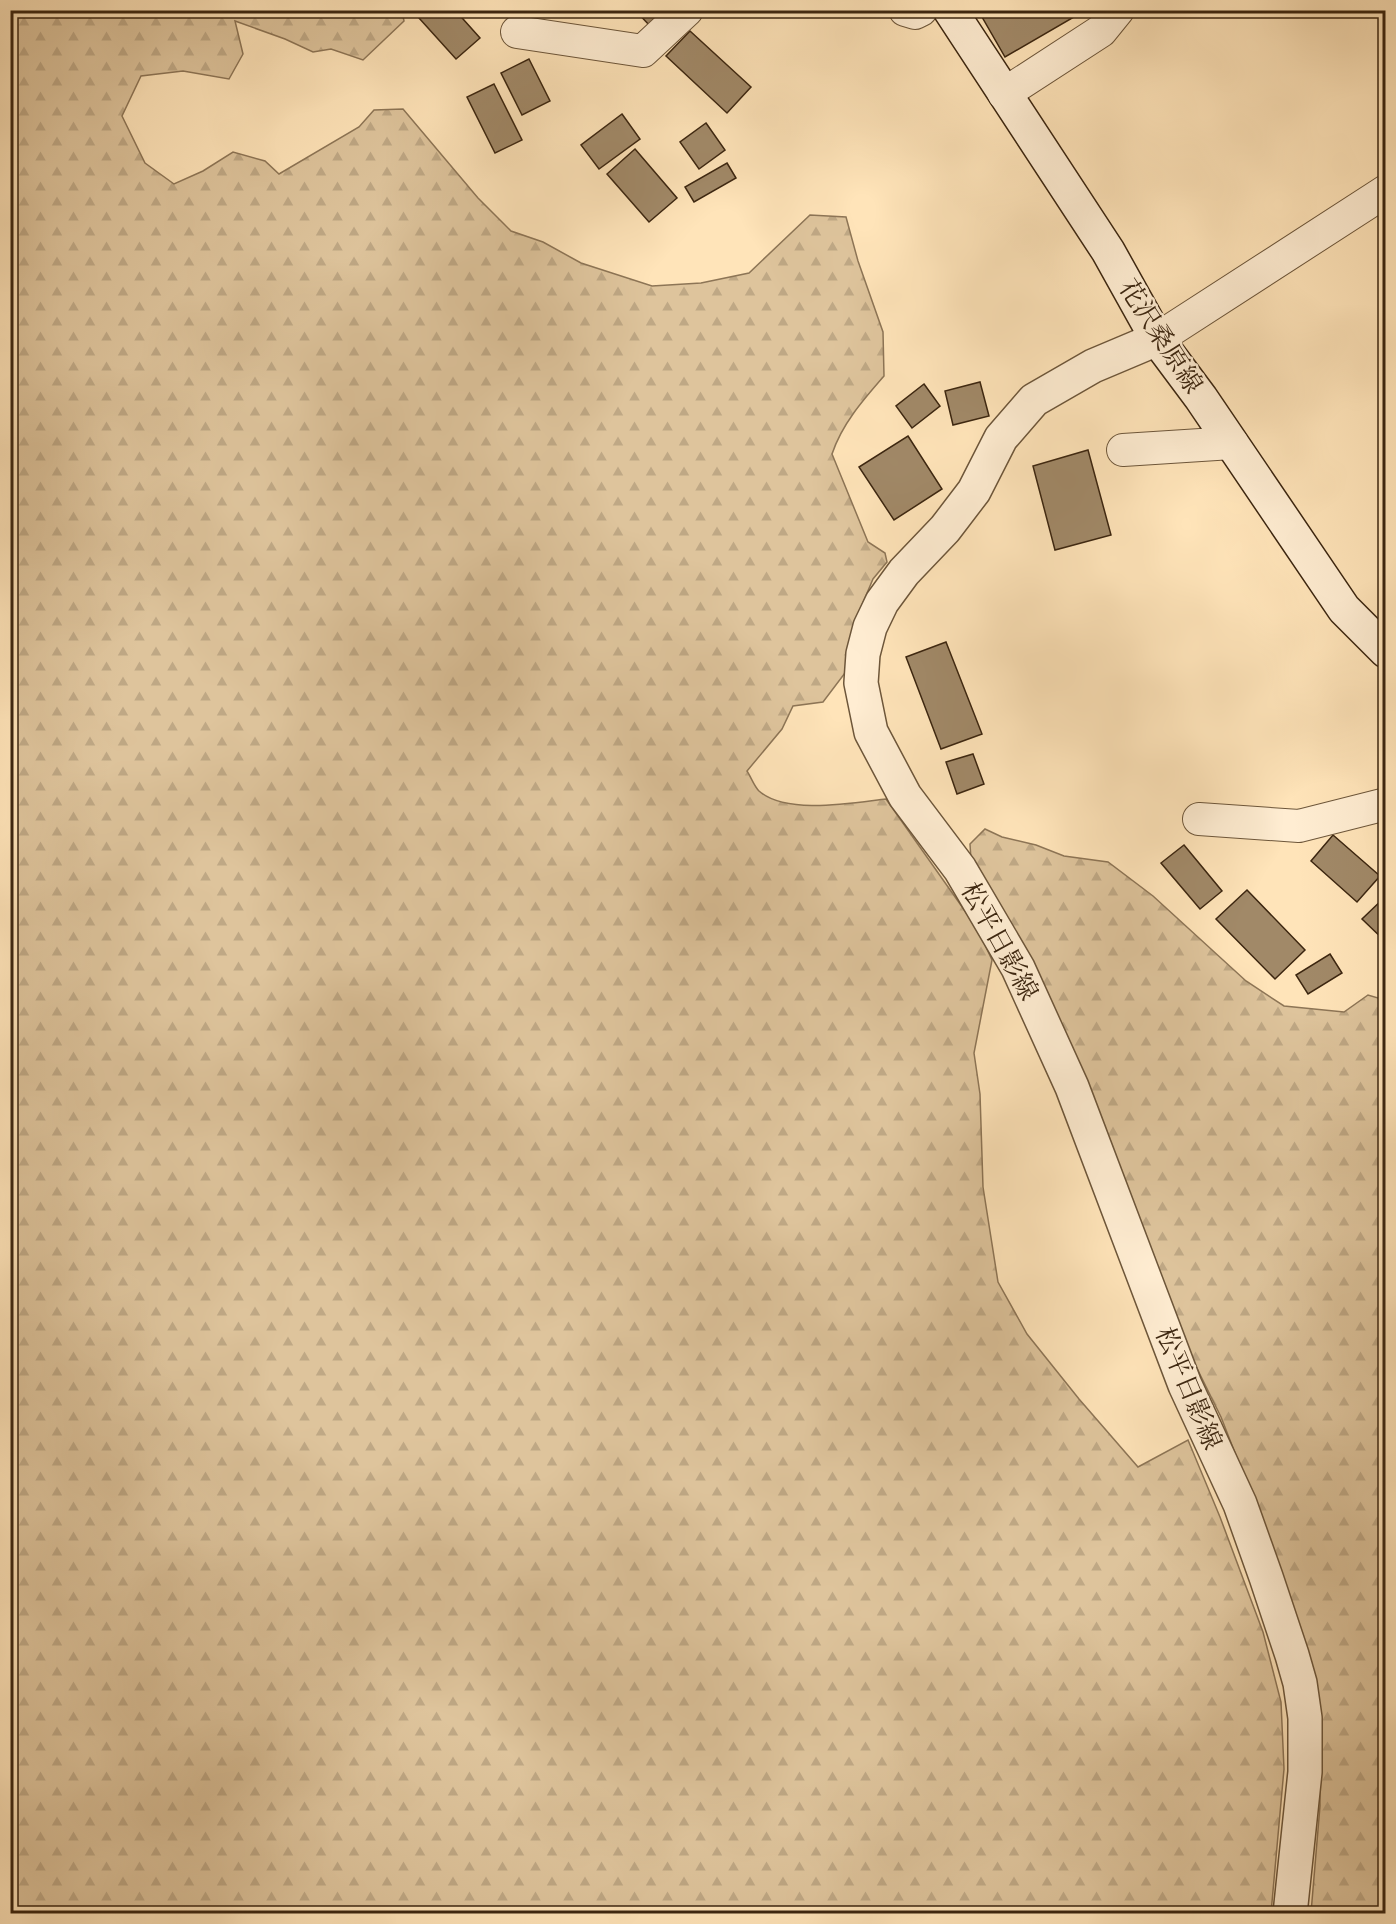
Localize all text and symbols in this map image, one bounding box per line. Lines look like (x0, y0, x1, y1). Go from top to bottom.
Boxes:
street label: 花沢桑原線 (1111, 273, 1209, 400)
street label: 松平日影線 (954, 877, 1045, 1006)
street label: 松平日影線 (1148, 1322, 1228, 1454)

